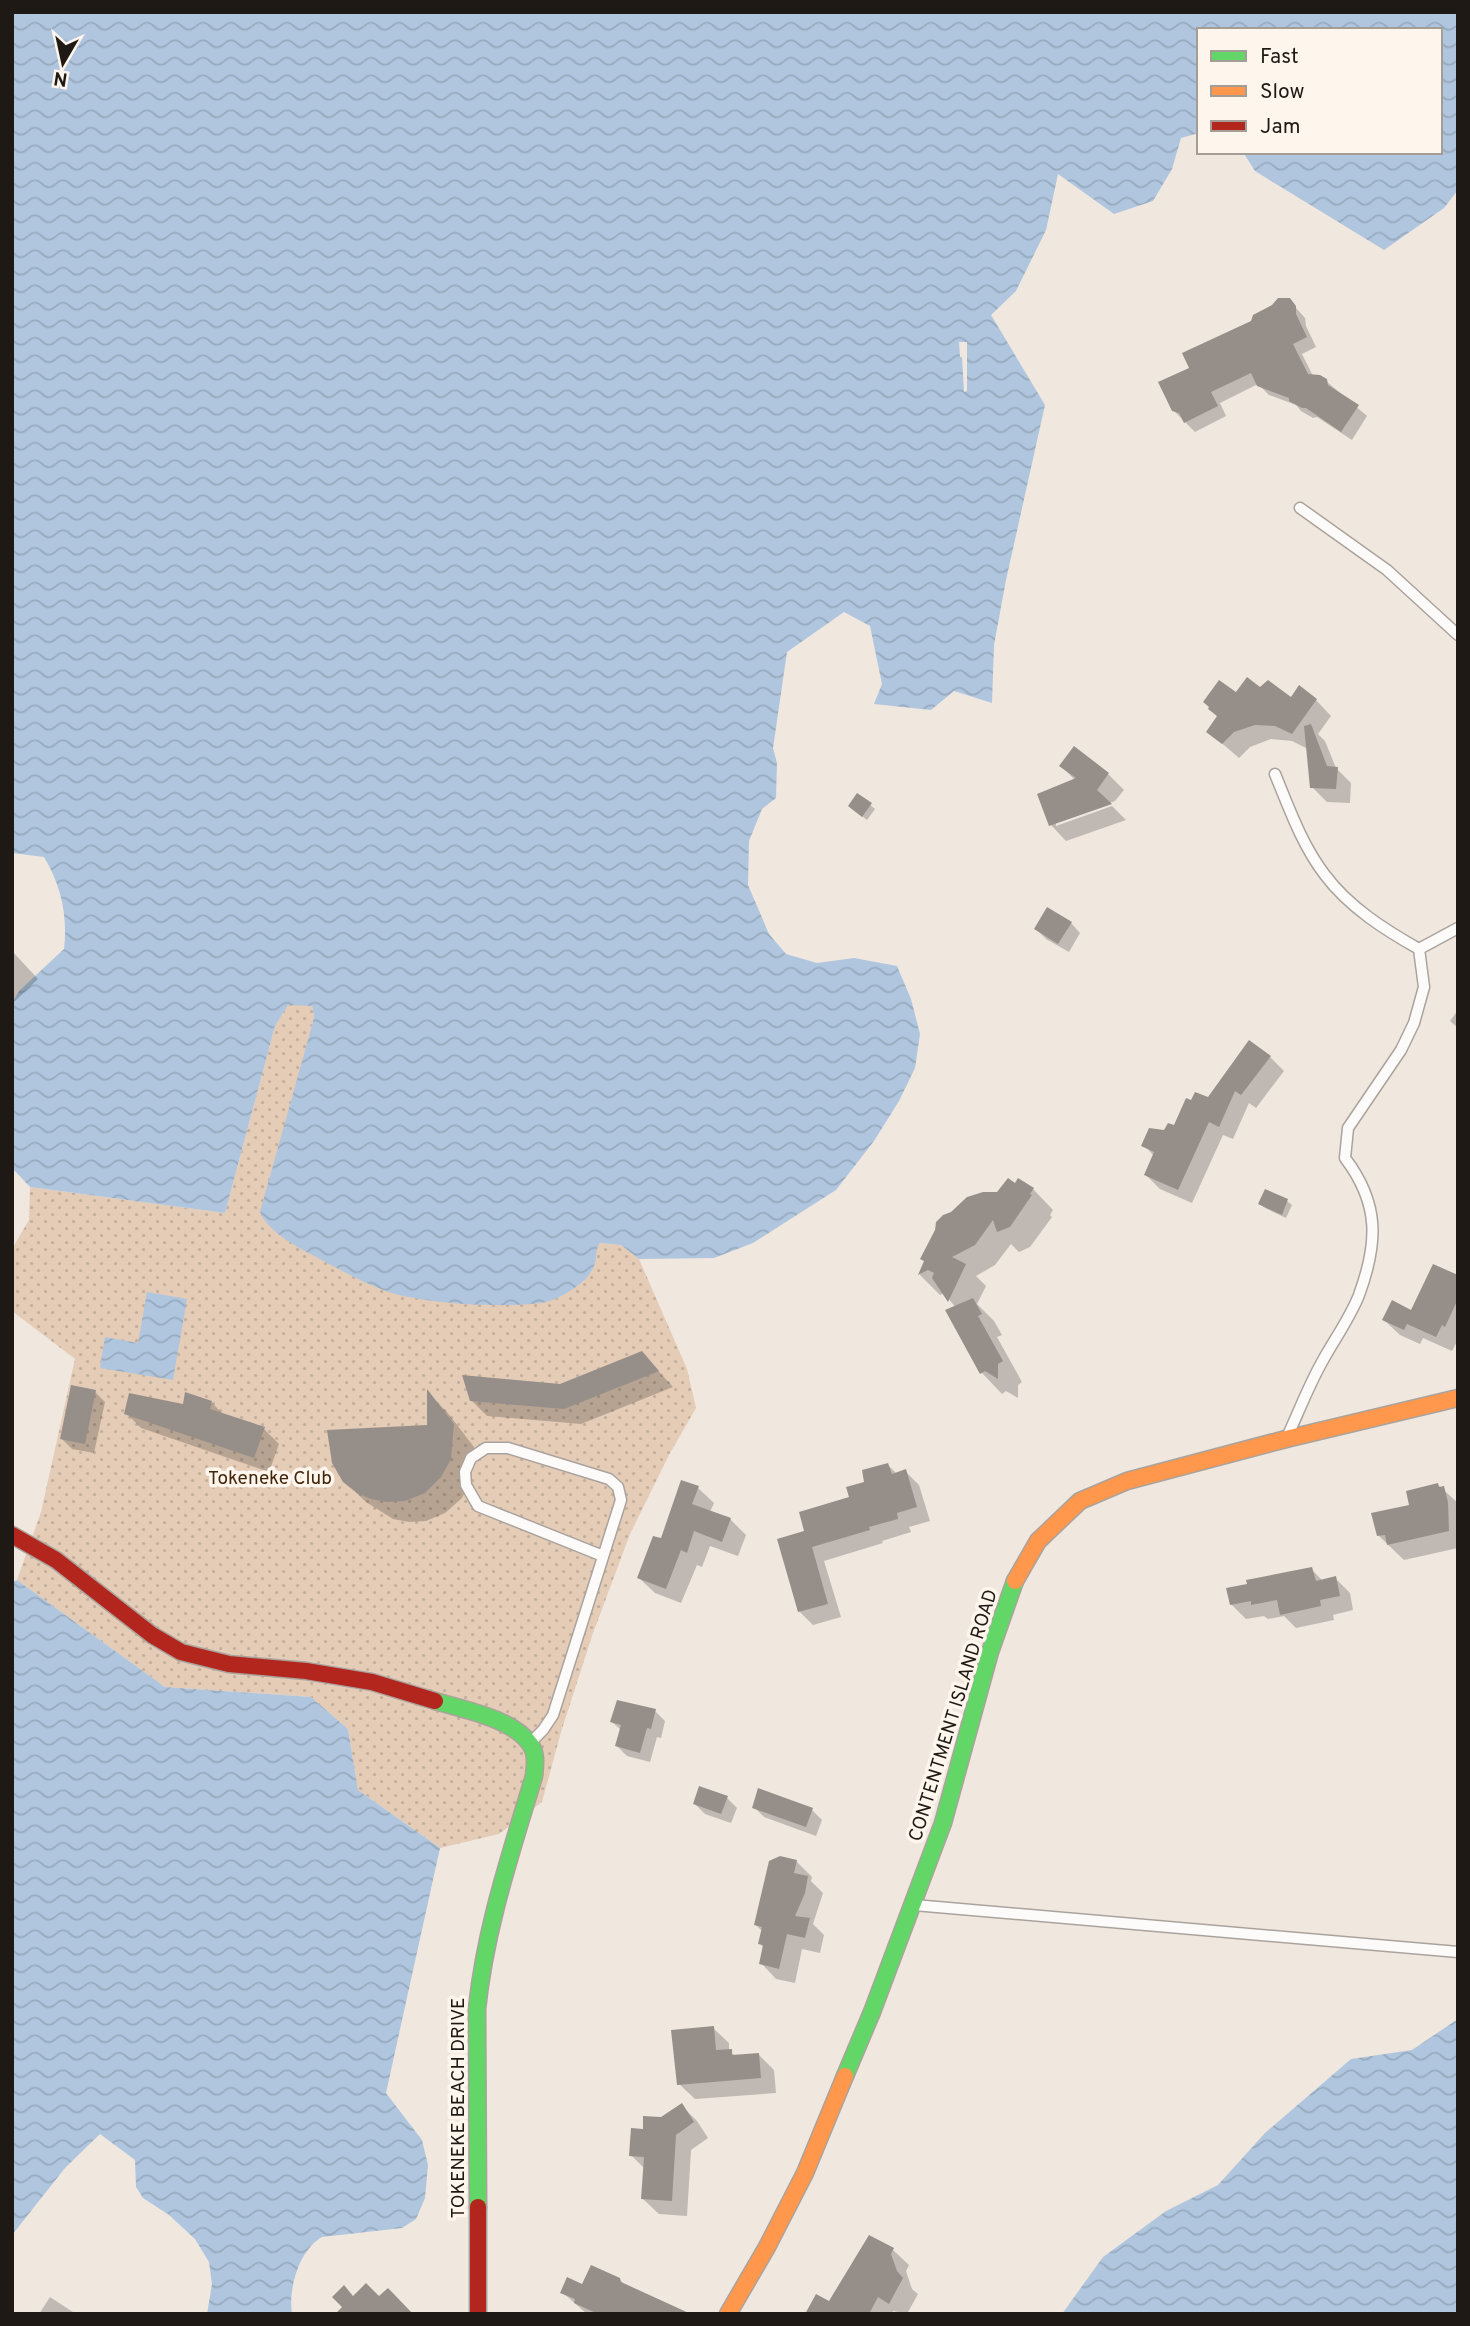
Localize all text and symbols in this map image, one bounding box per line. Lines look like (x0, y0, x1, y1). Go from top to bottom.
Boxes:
north arrow (28, 28, 98, 98)
legend (1197, 28, 1442, 154)
text: Fast (1260, 44, 1299, 71)
text: N (52, 65, 69, 91)
text: Slow (1260, 79, 1305, 106)
text: Jam (1260, 114, 1301, 141)
park label: Tokeneke Club (208, 1467, 332, 1491)
street label: CONTENTMENT ISLAND ROAD (904, 1587, 1004, 1845)
street label: TOKENEKE BEACH DRIVE (447, 1998, 471, 2218)

